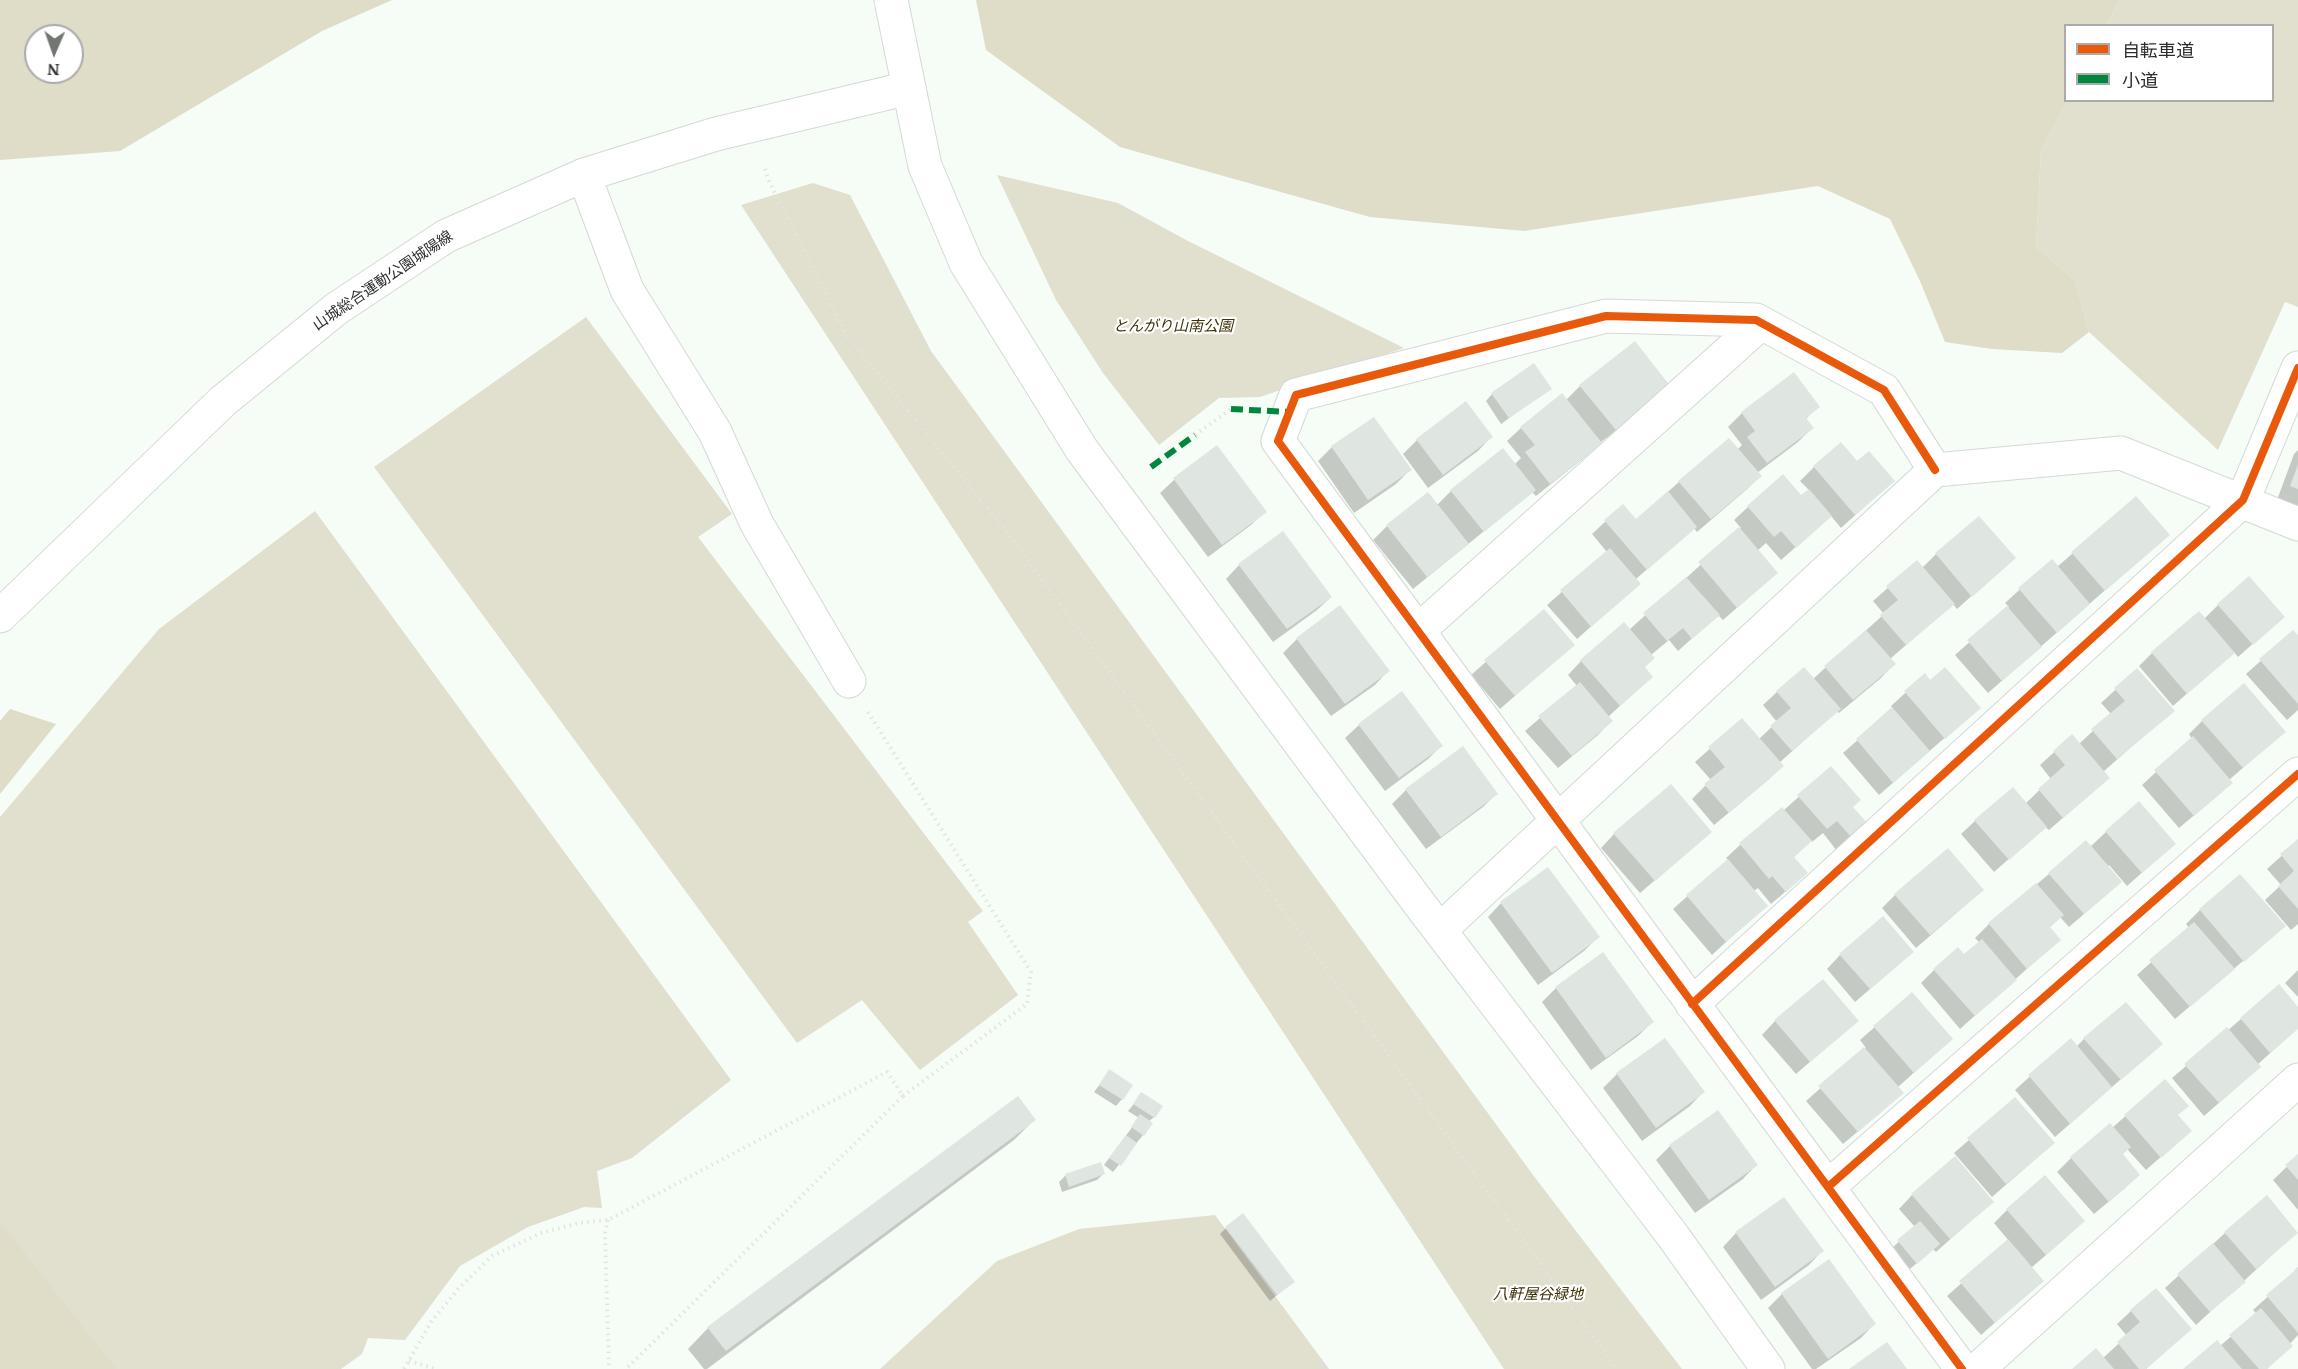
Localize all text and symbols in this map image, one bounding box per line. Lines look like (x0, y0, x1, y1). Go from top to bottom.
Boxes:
north arrow (24, 24, 84, 84)
legend (2064, 24, 2274, 102)
text: 自転車道 (2122, 38, 2194, 62)
text: N (47, 59, 60, 81)
text: 小道 (2122, 68, 2158, 92)
street label: 山城総合運動公園城陽線 (310, 227, 456, 335)
park label: とんがり山南公園 (1113, 318, 1233, 336)
park label: 八軒屋谷緑地 (1493, 1286, 1583, 1304)

